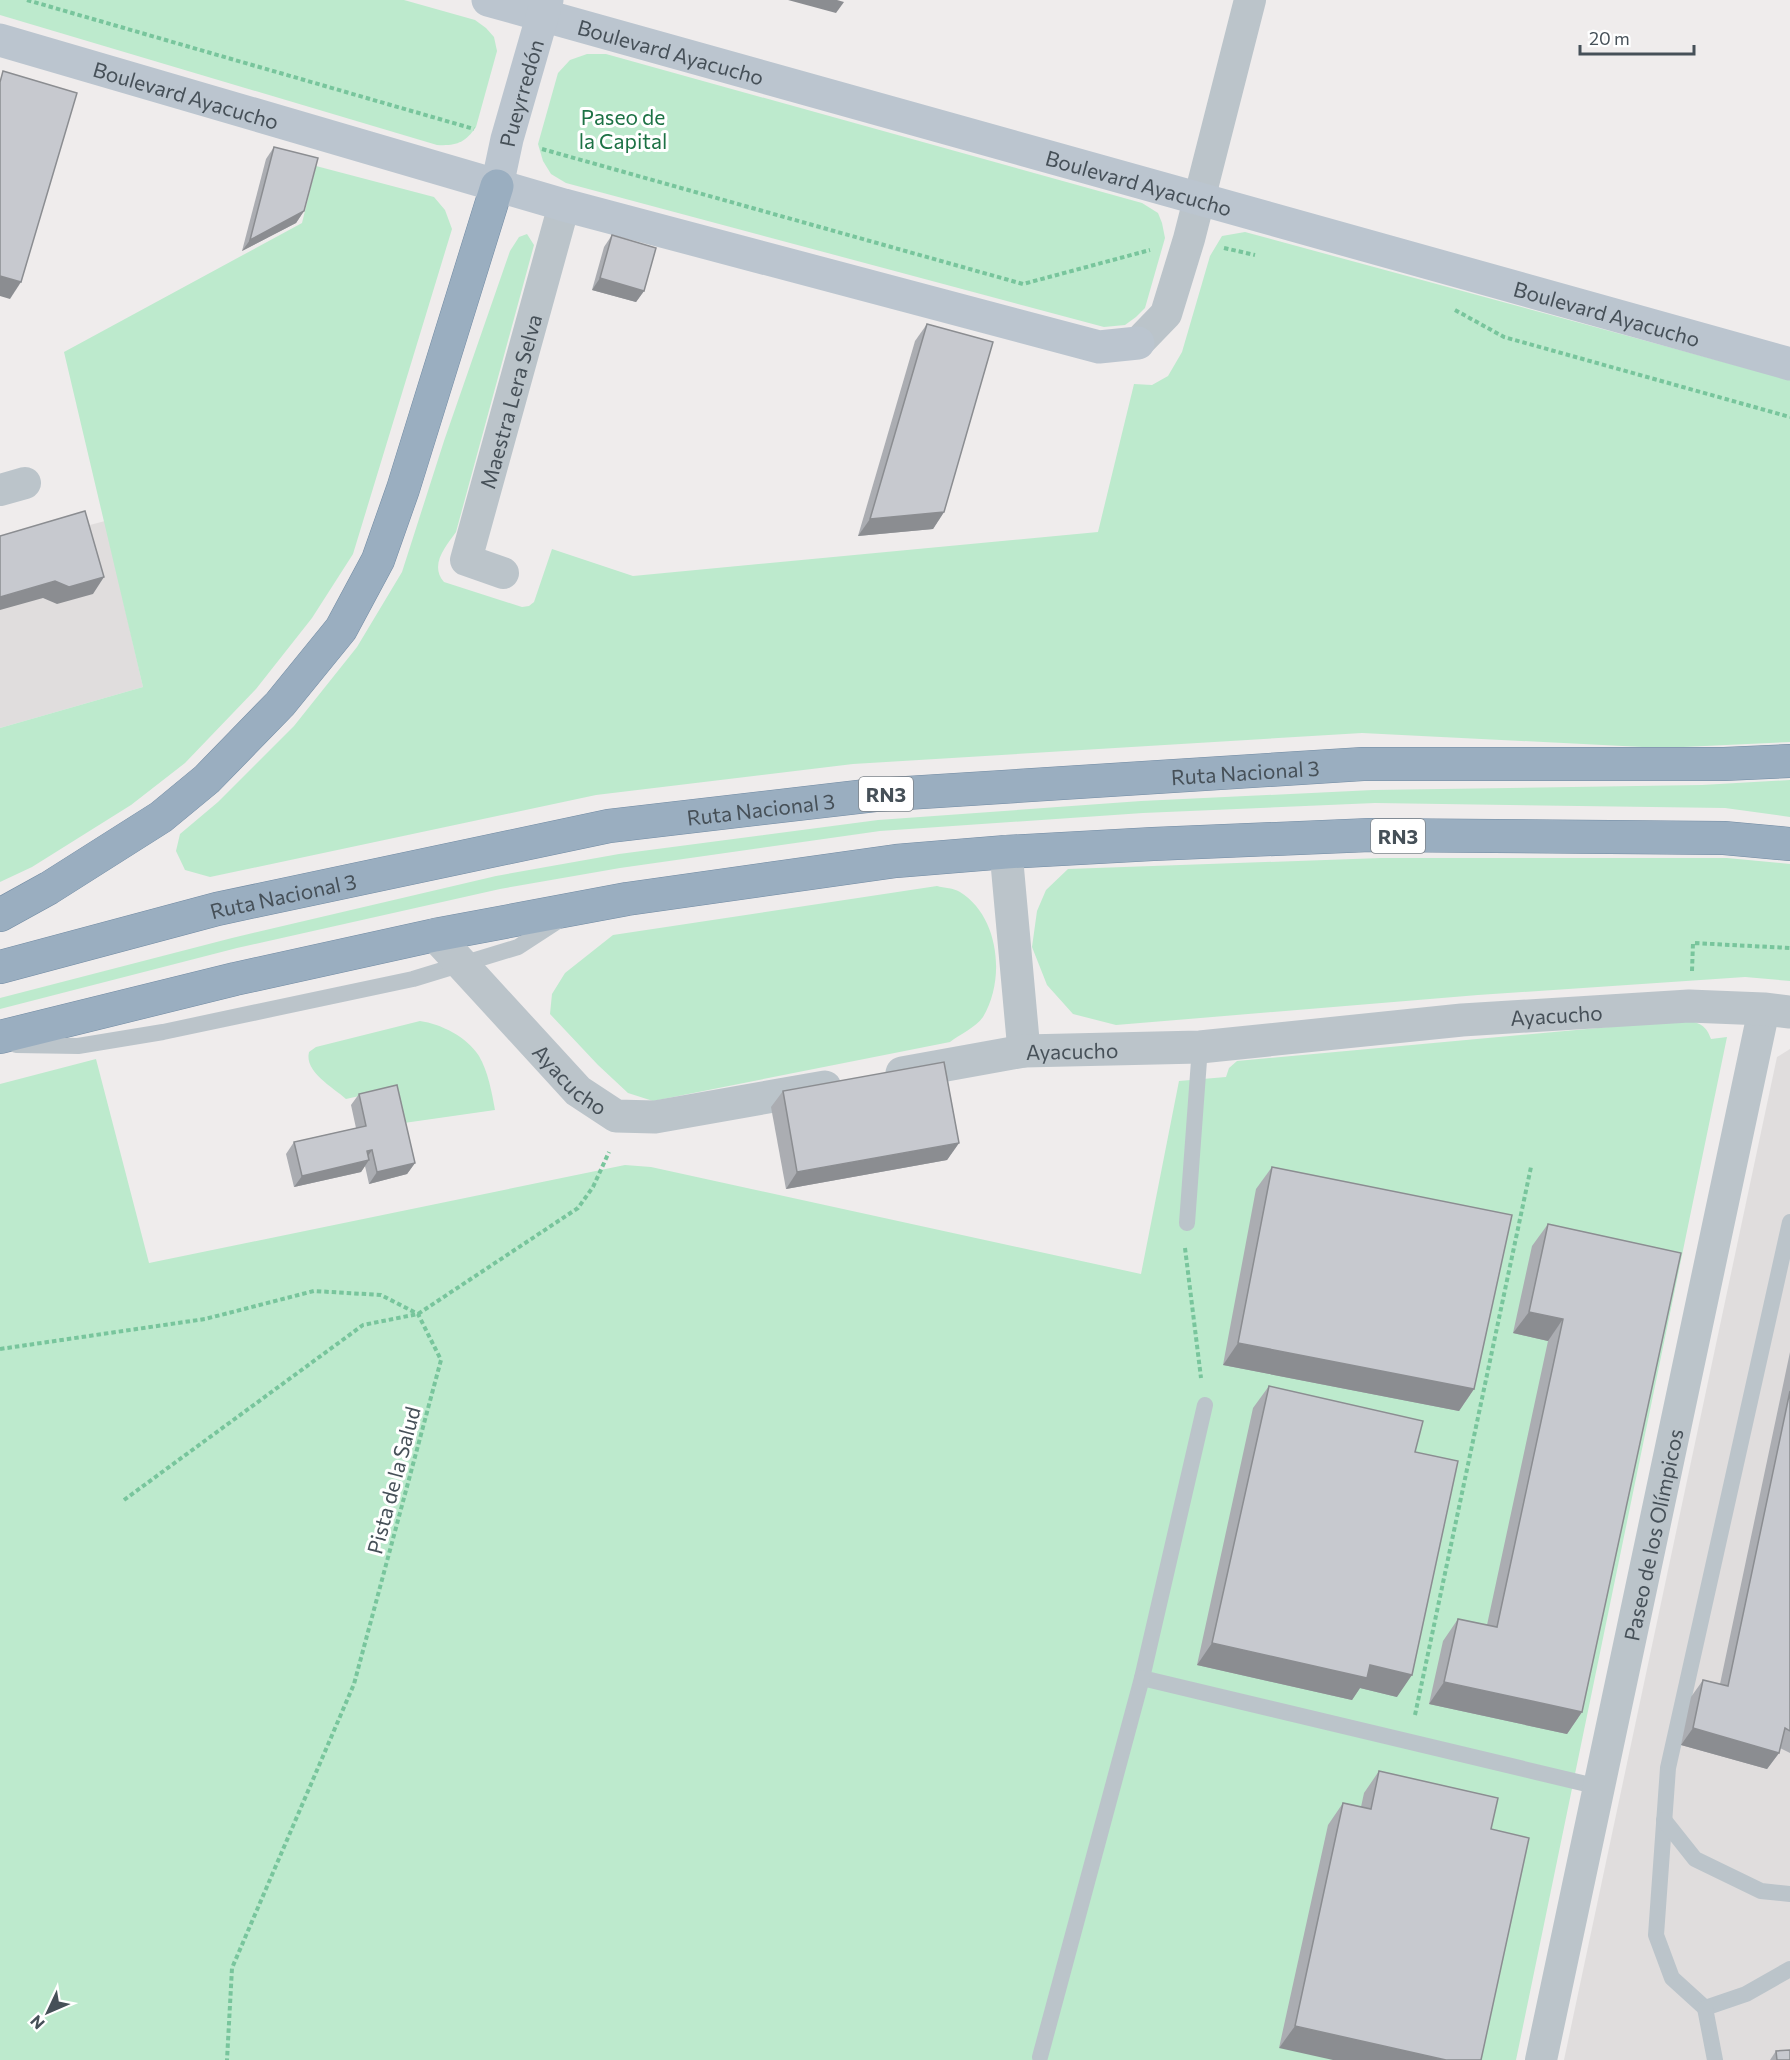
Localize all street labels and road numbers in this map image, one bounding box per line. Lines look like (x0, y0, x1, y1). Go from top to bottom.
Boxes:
street label: Boulevard Ayacucho (575, 13, 767, 89)
street label: Pueyrredón (493, 36, 548, 149)
street label: Boulevard Ayacucho (90, 55, 282, 133)
street label: Boulevard Ayacucho (1043, 144, 1235, 220)
street label: Boulevard Ayacucho (1511, 275, 1703, 351)
street label: Maestra Lera Selva (474, 311, 546, 491)
street label: Ruta Nacional 3 (1170, 754, 1320, 789)
road number: RN3 (859, 777, 913, 811)
street label: Ruta Nacional 3 (685, 787, 836, 829)
road number: RN3 (1371, 819, 1425, 853)
street label: Ruta Nacional 3 (207, 867, 358, 923)
street label: Ayacucho (1509, 999, 1603, 1029)
street label: Ayacucho (1026, 1036, 1119, 1063)
street label: Ayacucho (528, 1038, 612, 1119)
street label: Pista de la Salud (361, 1403, 425, 1557)
street label: Paseo de los Olímpicos (1618, 1426, 1687, 1643)

